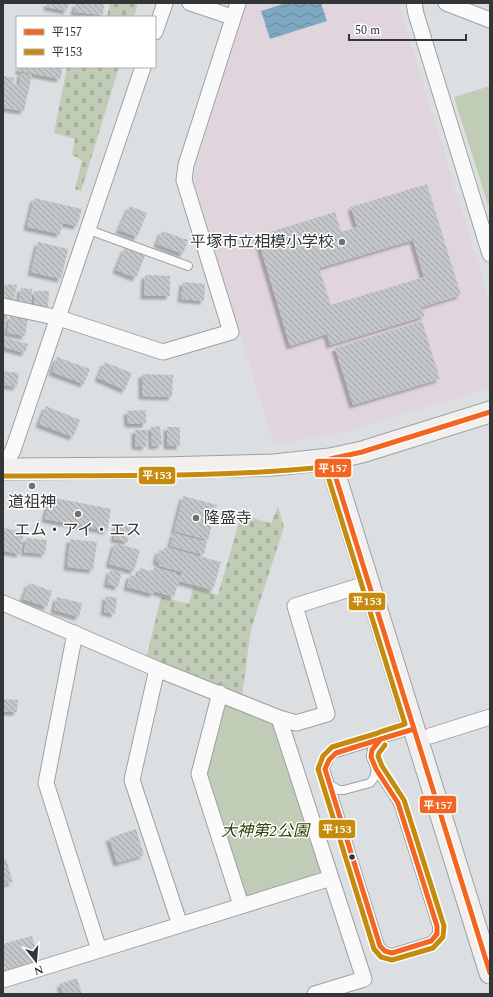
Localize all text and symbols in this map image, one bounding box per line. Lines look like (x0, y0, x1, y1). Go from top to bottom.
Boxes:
legend (16, 16, 156, 68)
scale bar (349, 16, 466, 42)
text: 50 m (355, 21, 380, 40)
text: 平157 (52, 23, 82, 42)
text: 平153 (52, 43, 82, 62)
place label: 平塚市立相模小学校 (190, 230, 334, 254)
marker: 平塚市立相模小学校 (337, 237, 347, 247)
line badge: 平157 (314, 458, 352, 478)
text: 平157 (318, 460, 348, 477)
line badge: 平153 (138, 466, 176, 485)
text: 平153 (142, 467, 172, 484)
marker: 道祖神 (27, 481, 37, 491)
place label: 道祖神 (8, 490, 56, 514)
place label: 隆盛寺 (204, 506, 252, 530)
marker: エム・アイ・エス (73, 509, 83, 519)
marker: 隆盛寺 (191, 513, 201, 523)
place label: エム・アイ・エス (14, 518, 142, 542)
line badge: 平153 (348, 592, 386, 611)
text: 平153 (352, 593, 382, 610)
line badge: 平157 (419, 795, 457, 814)
text: 平157 (423, 797, 453, 814)
park label: 大神第2公園 (221, 819, 311, 843)
line badge: 平153 (318, 819, 356, 839)
text: 平153 (322, 821, 352, 838)
unlabelled marker (347, 852, 357, 862)
north arrow (16, 941, 56, 981)
text: N (32, 961, 46, 980)

